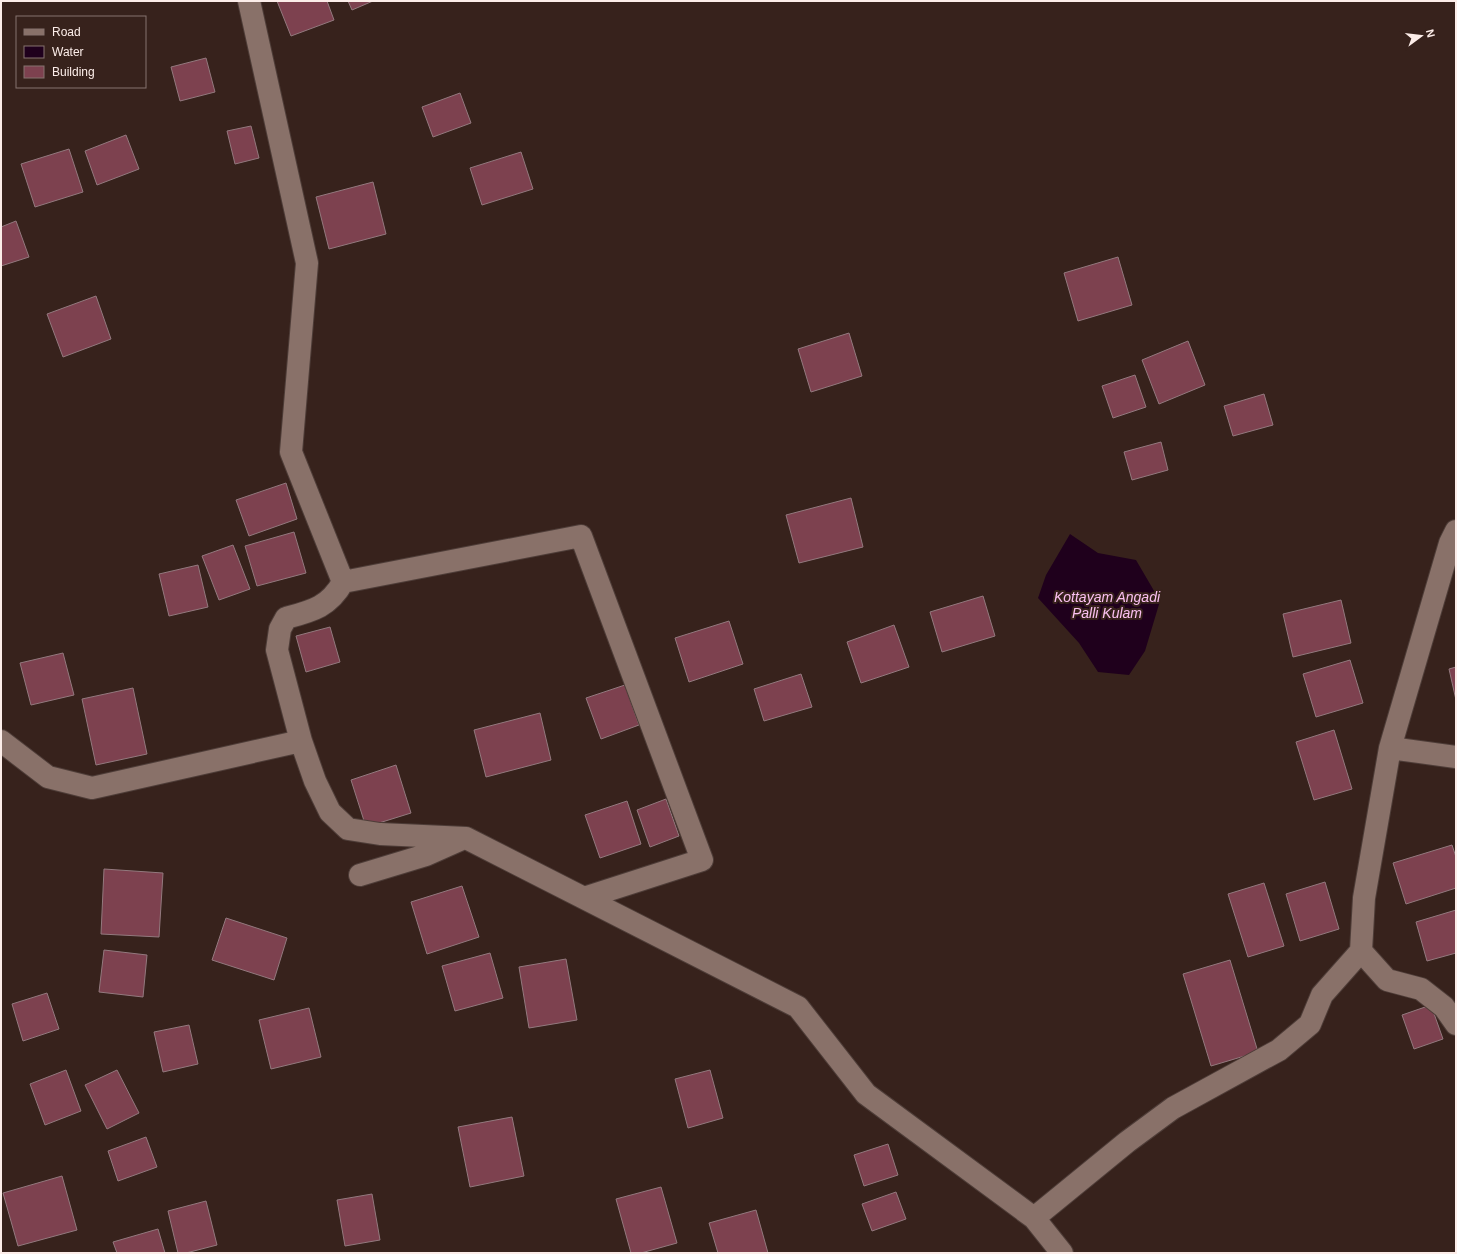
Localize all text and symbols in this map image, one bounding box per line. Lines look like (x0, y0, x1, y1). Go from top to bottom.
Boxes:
legend (16, 16, 146, 88)
north arrow (1401, 16, 1441, 56)
text: Road (52, 25, 81, 39)
text: N (1424, 28, 1437, 39)
text: Water (52, 45, 84, 59)
text: Building (52, 65, 95, 79)
water label: Kottayam Angadi Palli Kulam (1054, 589, 1161, 621)

